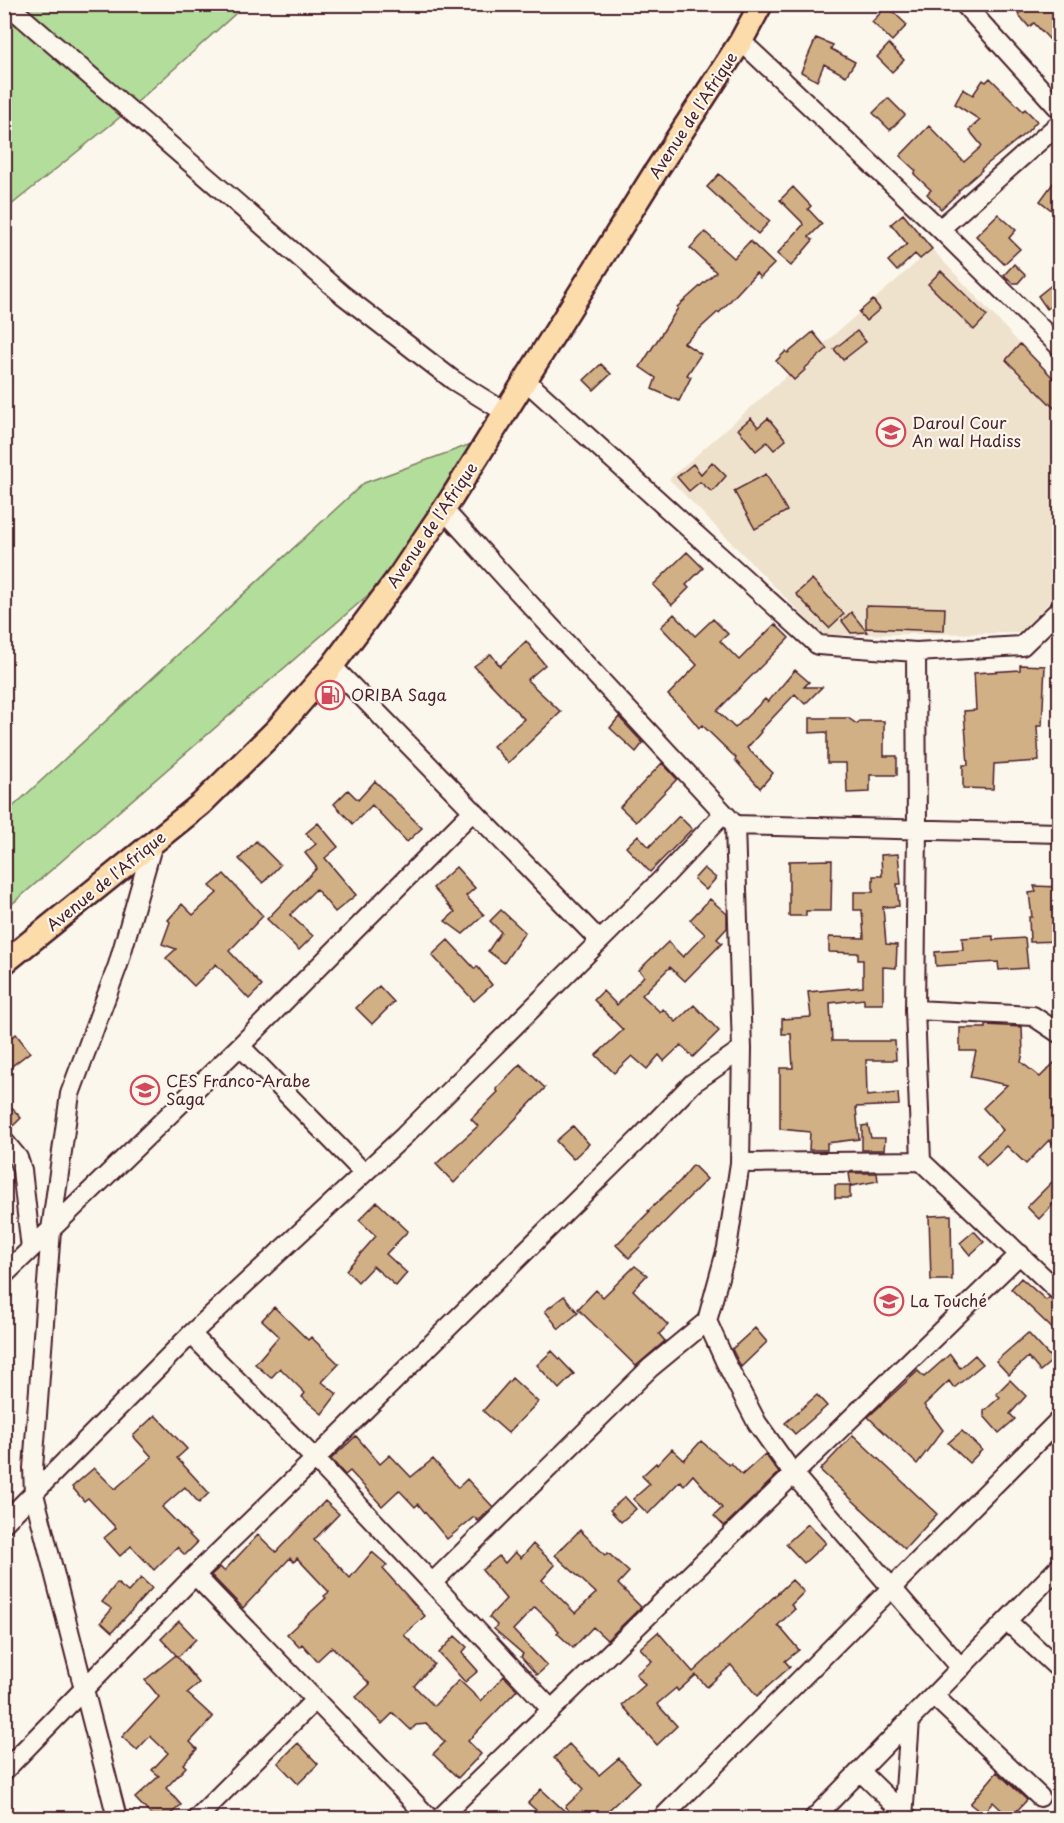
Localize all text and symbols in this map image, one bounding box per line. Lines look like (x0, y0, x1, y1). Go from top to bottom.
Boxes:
street label: Avenue de l'Afrique (642, 46, 742, 183)
place label: Daroul Cour An wal Hadiss (912, 410, 1021, 452)
school or university icon: Daroul Cour An wal Hadiss (875, 416, 907, 448)
street label: Avenue de l'Afrique (380, 457, 482, 592)
fuel station icon: ORIBA Saga (314, 679, 346, 711)
place label: ORIBA Saga (351, 682, 447, 706)
street label: Avenue de l'Afrique (41, 824, 170, 936)
place label: CES Franco-Arabe Saga (166, 1068, 310, 1110)
school or university icon: CES Franco-Arabe Saga (129, 1074, 161, 1106)
school or university icon: La Touché (873, 1285, 905, 1317)
place label: La Touché (910, 1288, 987, 1312)

